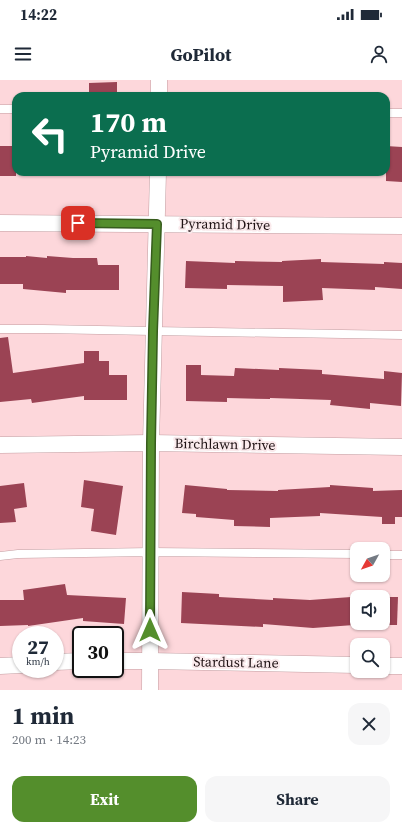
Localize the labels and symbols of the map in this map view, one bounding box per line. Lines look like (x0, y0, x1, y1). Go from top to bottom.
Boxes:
pin (61, 206, 95, 240)
street label: Pyramid Drive (180, 213, 270, 235)
street label: Birchlawn Drive (174, 433, 276, 455)
north arrow (350, 542, 390, 582)
position arrow (129, 609, 171, 651)
speed limit sign: 30 (72, 626, 124, 678)
street label: Stardust Lane (193, 651, 279, 673)

